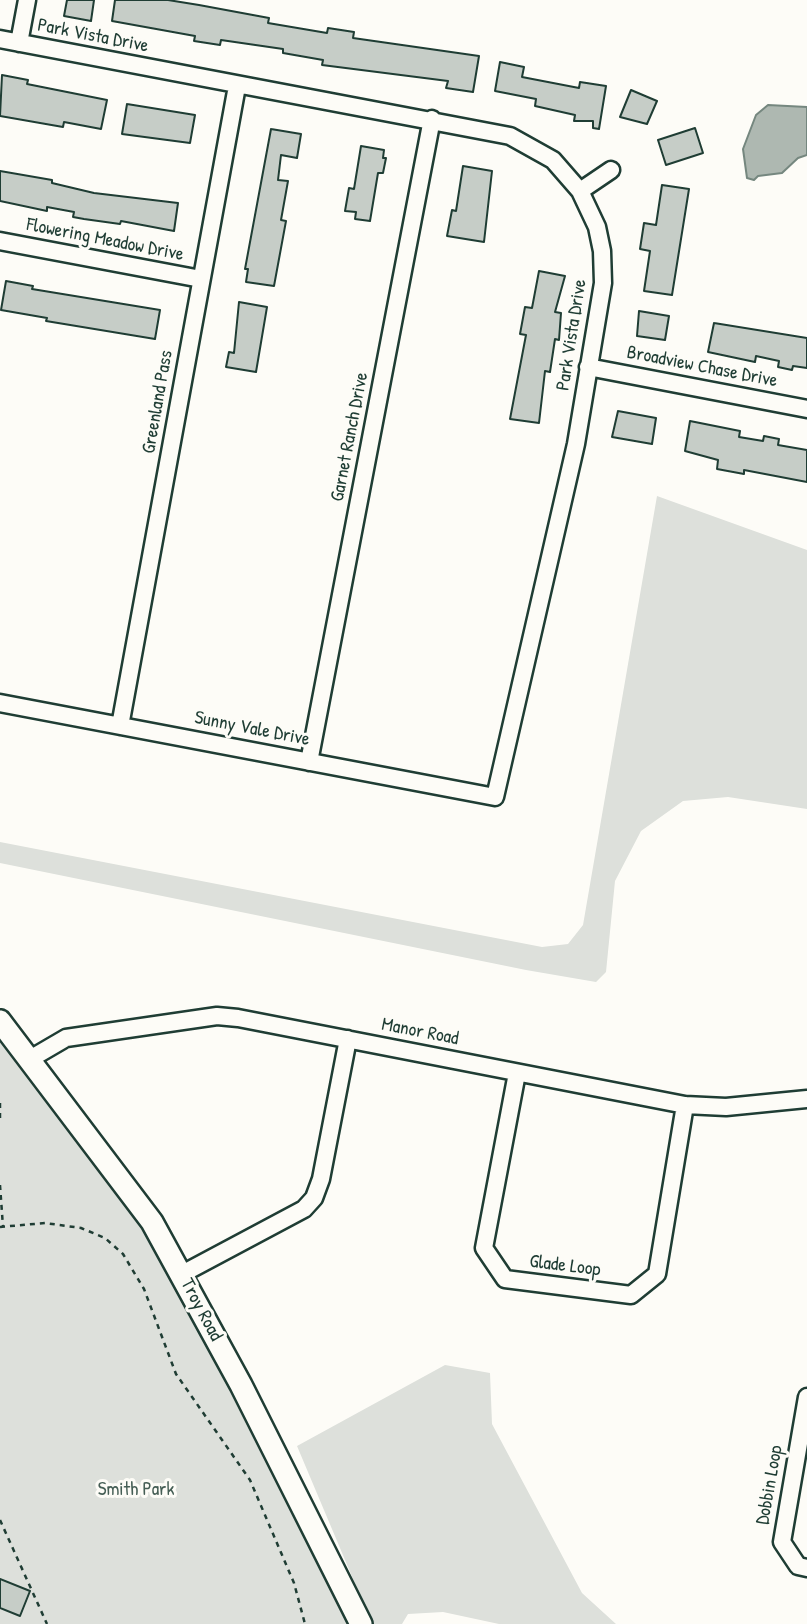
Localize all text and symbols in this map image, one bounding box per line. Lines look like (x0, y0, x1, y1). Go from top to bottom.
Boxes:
street label: Park Vista Drive (36, 14, 150, 58)
street label: Flowering Meadow Drive (25, 214, 185, 266)
street label: Park Vista Drive (552, 278, 592, 392)
street label: Broadview Chase Drive (625, 341, 779, 393)
street label: Greenland Pass (138, 349, 178, 455)
street label: Garnet Ranch Drive (326, 370, 374, 504)
street label: Sunny Vale Drive (193, 707, 311, 751)
street label: Manor Road (380, 1013, 460, 1051)
street label: Glade Loop (528, 1250, 602, 1282)
street label: Troy Road (175, 1275, 227, 1345)
street label: Dobbin Loop (752, 1444, 788, 1526)
park label: Smith Park (98, 1479, 174, 1501)

